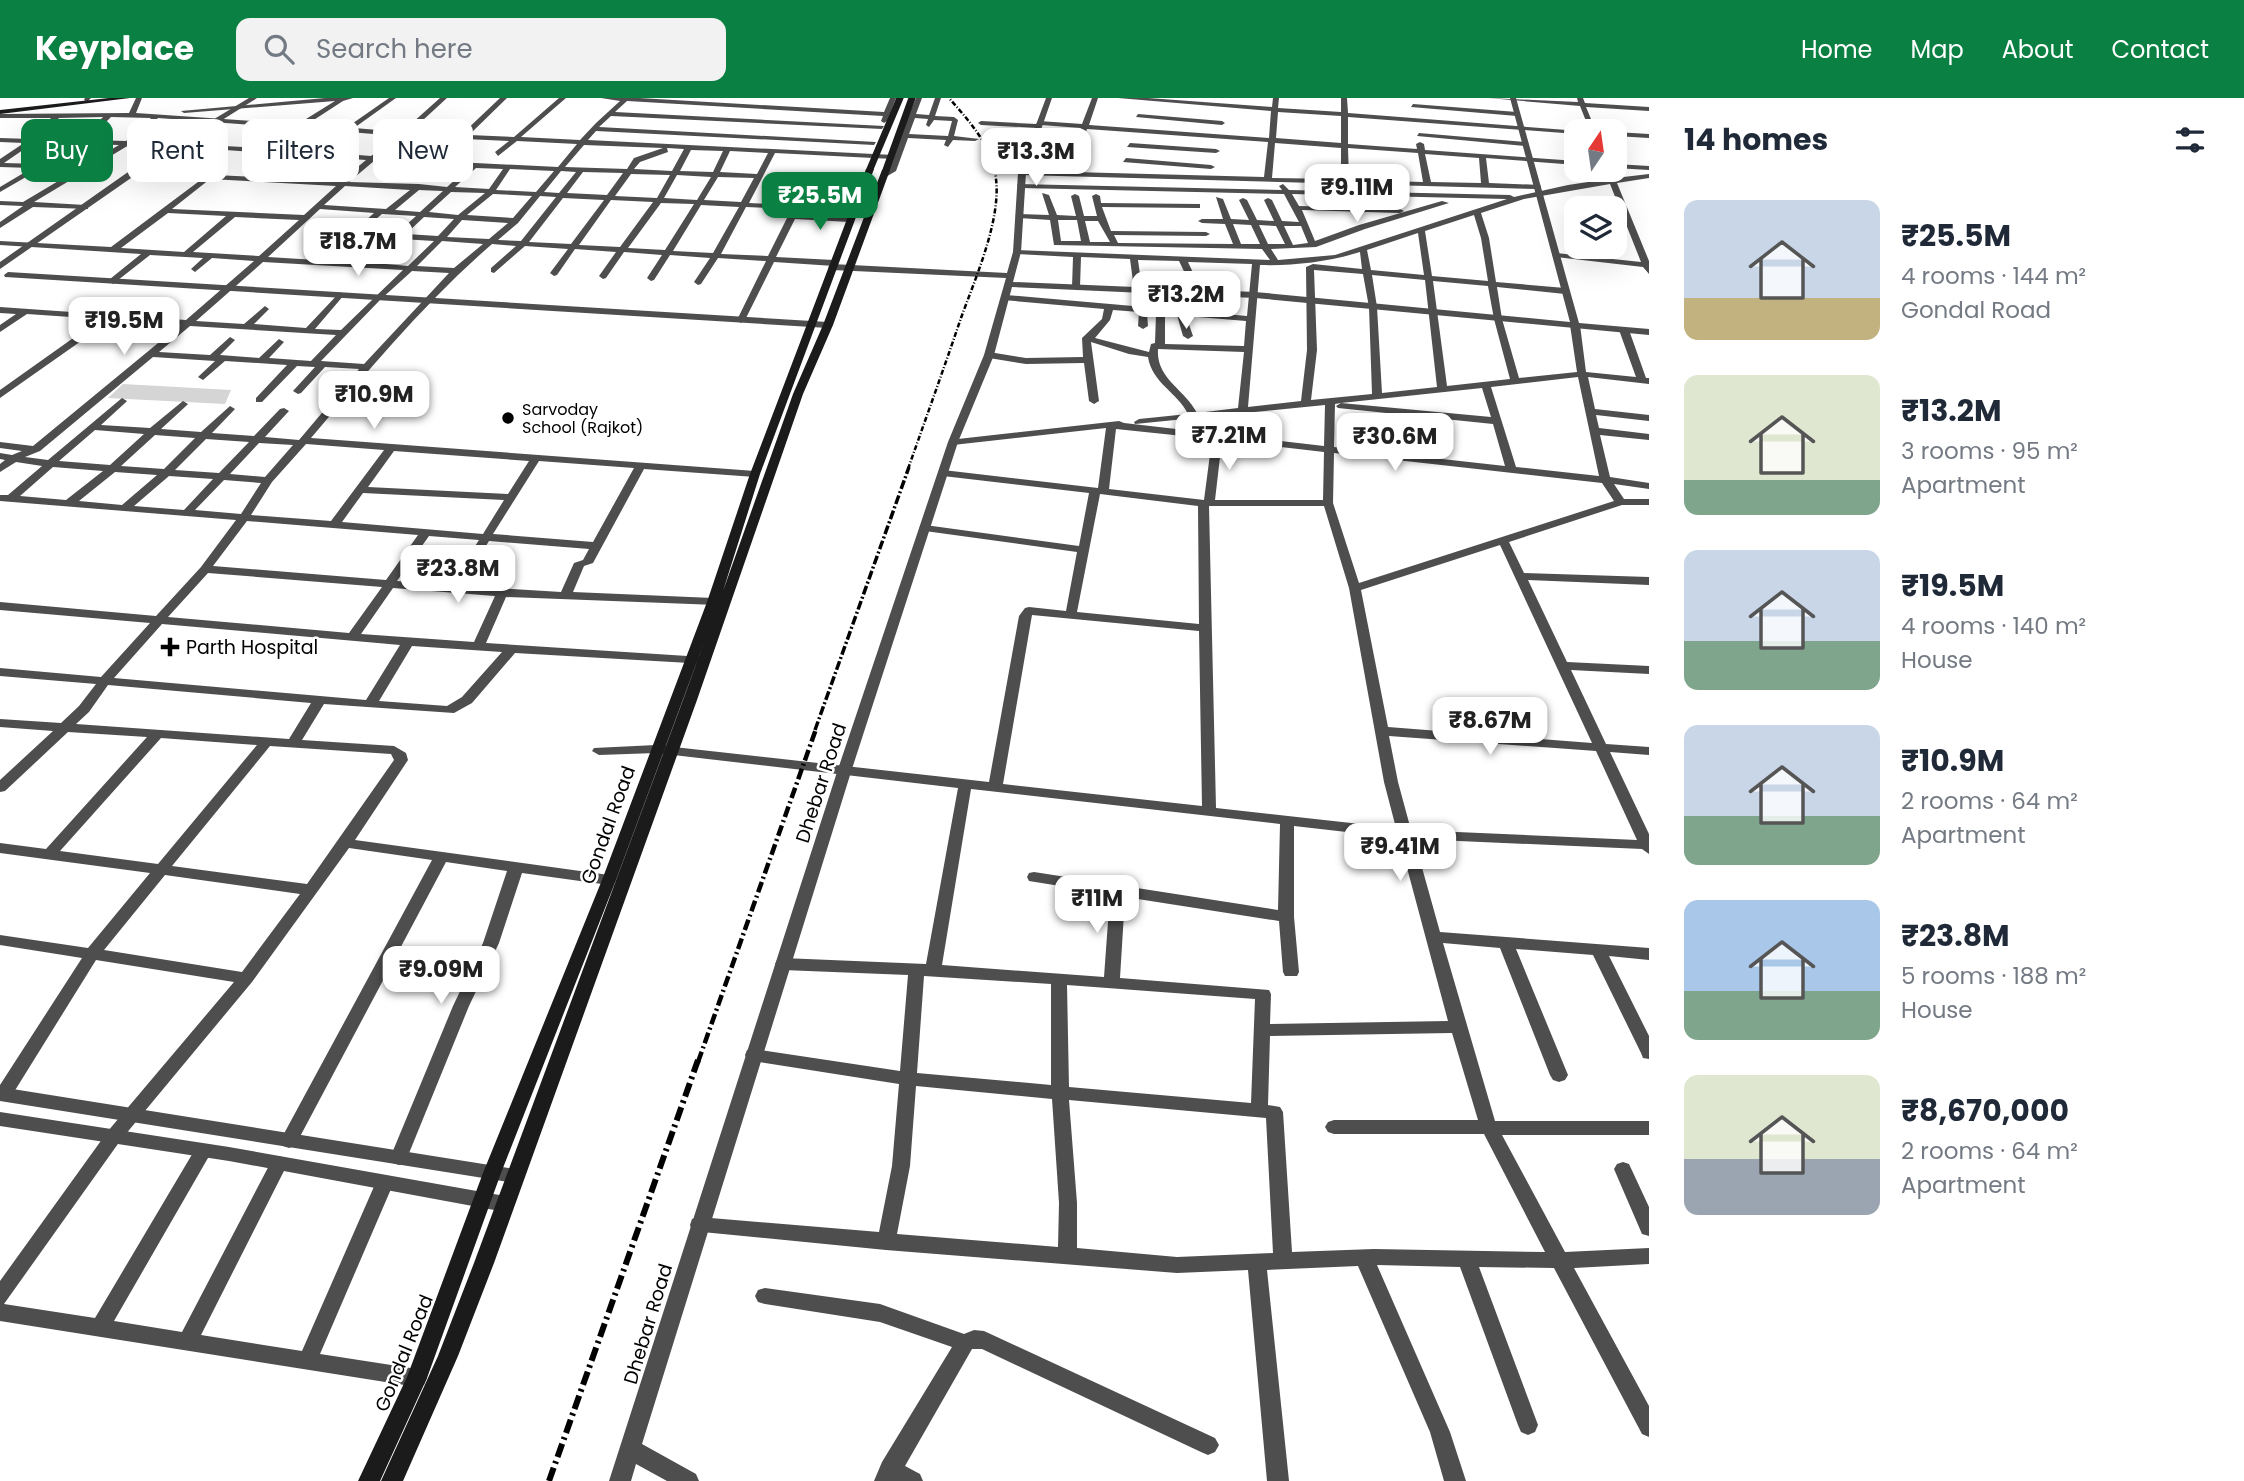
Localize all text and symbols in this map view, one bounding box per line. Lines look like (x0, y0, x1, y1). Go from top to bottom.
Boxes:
search box (236, 18, 726, 81)
text: Keyplace (35, 25, 194, 72)
icon: search (260, 30, 298, 68)
text: Search here (316, 31, 473, 67)
text: Home (1801, 33, 1873, 66)
text: Map (1911, 33, 1964, 66)
text: About (2002, 33, 2073, 66)
text: Contact (2111, 33, 2209, 66)
text: 14 homes (1684, 118, 1828, 161)
chip: Buy (21, 119, 113, 182)
chip: Rent (127, 119, 228, 182)
chip: Filters (242, 119, 359, 182)
chip: New (373, 119, 473, 182)
north arrow (1564, 119, 1628, 182)
map controls (1564, 119, 1627, 259)
icon: filters (2171, 121, 2209, 159)
pin: ₹13.3M (979, 129, 1093, 188)
text: ₹13.3M (997, 135, 1075, 167)
pin: ₹9.11M (1300, 164, 1414, 224)
text: ₹9.11M (1321, 171, 1393, 203)
pin: ₹25.5M (763, 172, 877, 232)
text: ₹25.5M (778, 179, 862, 211)
button: layers (1564, 196, 1627, 259)
text: ₹25.5M (1901, 214, 2011, 257)
pin: ₹18.7M (301, 218, 415, 278)
text: ₹18.7M (319, 225, 397, 257)
icon: home (1740, 228, 1824, 312)
text: 4 rooms · 144 m² (1901, 260, 2086, 292)
pin: ₹13.2M (1129, 272, 1243, 331)
text: ₹13.2M (1147, 278, 1225, 310)
text: Gondal Road (1901, 294, 2051, 326)
pin: ₹19.5M (67, 298, 181, 357)
text: ₹19.5M (84, 304, 164, 336)
pin: ₹10.9M (317, 372, 431, 431)
text: ₹10.9M (334, 378, 414, 410)
text: ₹13.2M (1901, 389, 2002, 432)
place label: Sarvoday School (Rajkot) (522, 398, 643, 439)
icon: home (1740, 403, 1824, 487)
marker: Sarvoday School (Rajkot) (500, 410, 516, 426)
pin: ₹7.21M (1172, 412, 1286, 472)
pin: ₹30.6M (1338, 414, 1452, 473)
text: ₹7.21M (1191, 419, 1267, 451)
text: ₹30.6M (1353, 420, 1437, 452)
text: 3 rooms · 95 m² (1901, 435, 2078, 467)
text: Apartment (1901, 469, 2026, 501)
pin: ₹23.8M (401, 546, 515, 605)
text: ₹23.8M (416, 552, 500, 584)
text: ₹19.5M (1901, 564, 2004, 607)
icon: home (1740, 578, 1824, 662)
text: 4 rooms · 140 m² (1901, 610, 2086, 642)
place label: Parth Hospital (186, 634, 318, 661)
marker: Parth Hospital (160, 637, 180, 657)
text: House (1901, 644, 1973, 676)
pin: ₹8.67M (1433, 698, 1547, 757)
text: ₹8.67M (1448, 704, 1532, 736)
street label: Dhebar Road (789, 720, 853, 846)
text: ₹10.9M (1901, 739, 2004, 782)
icon: home (1740, 753, 1824, 837)
street label: Gondal Road (574, 762, 642, 888)
text: 2 rooms · 64 m² (1901, 785, 2078, 817)
text: Apartment (1901, 819, 2026, 851)
pin: ₹9.41M (1343, 824, 1457, 883)
text: ₹9.41M (1360, 830, 1440, 862)
pin: ₹11M (1056, 876, 1138, 935)
text: ₹11M (1071, 882, 1123, 914)
text: ₹23.8M (1901, 914, 2010, 957)
icon: home (1740, 928, 1824, 1012)
pin: ₹9.09M (384, 946, 498, 1006)
text: ₹9.09M (399, 953, 483, 985)
text: 5 rooms · 188 m² (1901, 960, 2086, 992)
text: House (1901, 994, 1973, 1026)
text: ₹8,670,000 (1901, 1089, 2069, 1132)
icon: home (1740, 1103, 1824, 1187)
text: 2 rooms · 64 m² (1901, 1135, 2078, 1167)
text: Apartment (1901, 1169, 2026, 1201)
street label: Dhebar Road (617, 1260, 679, 1388)
street label: Gondal Road (368, 1290, 440, 1416)

